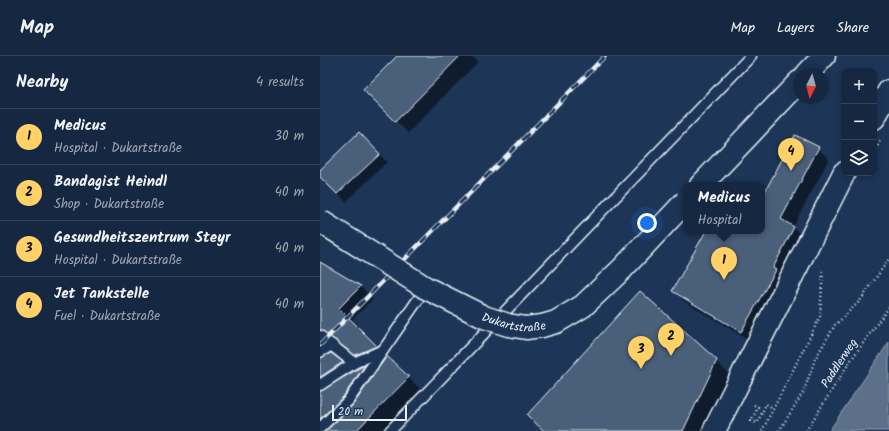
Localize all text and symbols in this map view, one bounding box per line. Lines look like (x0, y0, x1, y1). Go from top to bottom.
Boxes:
text: Map (20, 13, 54, 43)
text: Map (731, 17, 755, 39)
text: Layers (777, 17, 815, 39)
text: Share (837, 17, 869, 39)
north arrow (793, 68, 829, 104)
map controls (841, 68, 877, 176)
button: + (841, 68, 877, 104)
text: Nearby (16, 69, 68, 96)
text: 4 results (256, 72, 304, 93)
button: − (841, 104, 877, 140)
text: Medicus (54, 114, 106, 138)
text: 1 (27, 126, 31, 147)
text: 30 m (275, 126, 304, 147)
text: Hospital · Dukartstraße (54, 138, 182, 159)
pin: 4 (778, 138, 804, 171)
button: layers (841, 140, 877, 176)
text: Bandagist Heindl (54, 170, 167, 194)
text: 2 (25, 182, 33, 203)
text: 40 m (275, 182, 304, 203)
popup (683, 182, 765, 234)
text: Medicus (698, 186, 750, 210)
text: Shop · Dukartstraße (54, 194, 164, 215)
text: Hospital (698, 210, 742, 231)
your location (637, 213, 657, 233)
text: Gesundheitszentrum Steyr (54, 226, 230, 250)
text: 3 (25, 238, 33, 259)
text: 40 m (275, 238, 304, 259)
pin: 1 (711, 247, 737, 280)
text: Hospital · Dukartstraße (54, 250, 182, 271)
text: Jet Tankstelle (54, 282, 149, 306)
text: 4 (25, 294, 33, 315)
text: 40 m (275, 294, 304, 315)
text: Fuel · Dukartstraße (54, 306, 160, 327)
street label: Dukartstraße (479, 308, 549, 338)
pin: 2 (658, 323, 684, 356)
street label: Paddlerweg (816, 335, 863, 392)
pin: 3 (628, 336, 654, 369)
scale bar (332, 403, 407, 422)
text: 20 m (338, 403, 363, 421)

